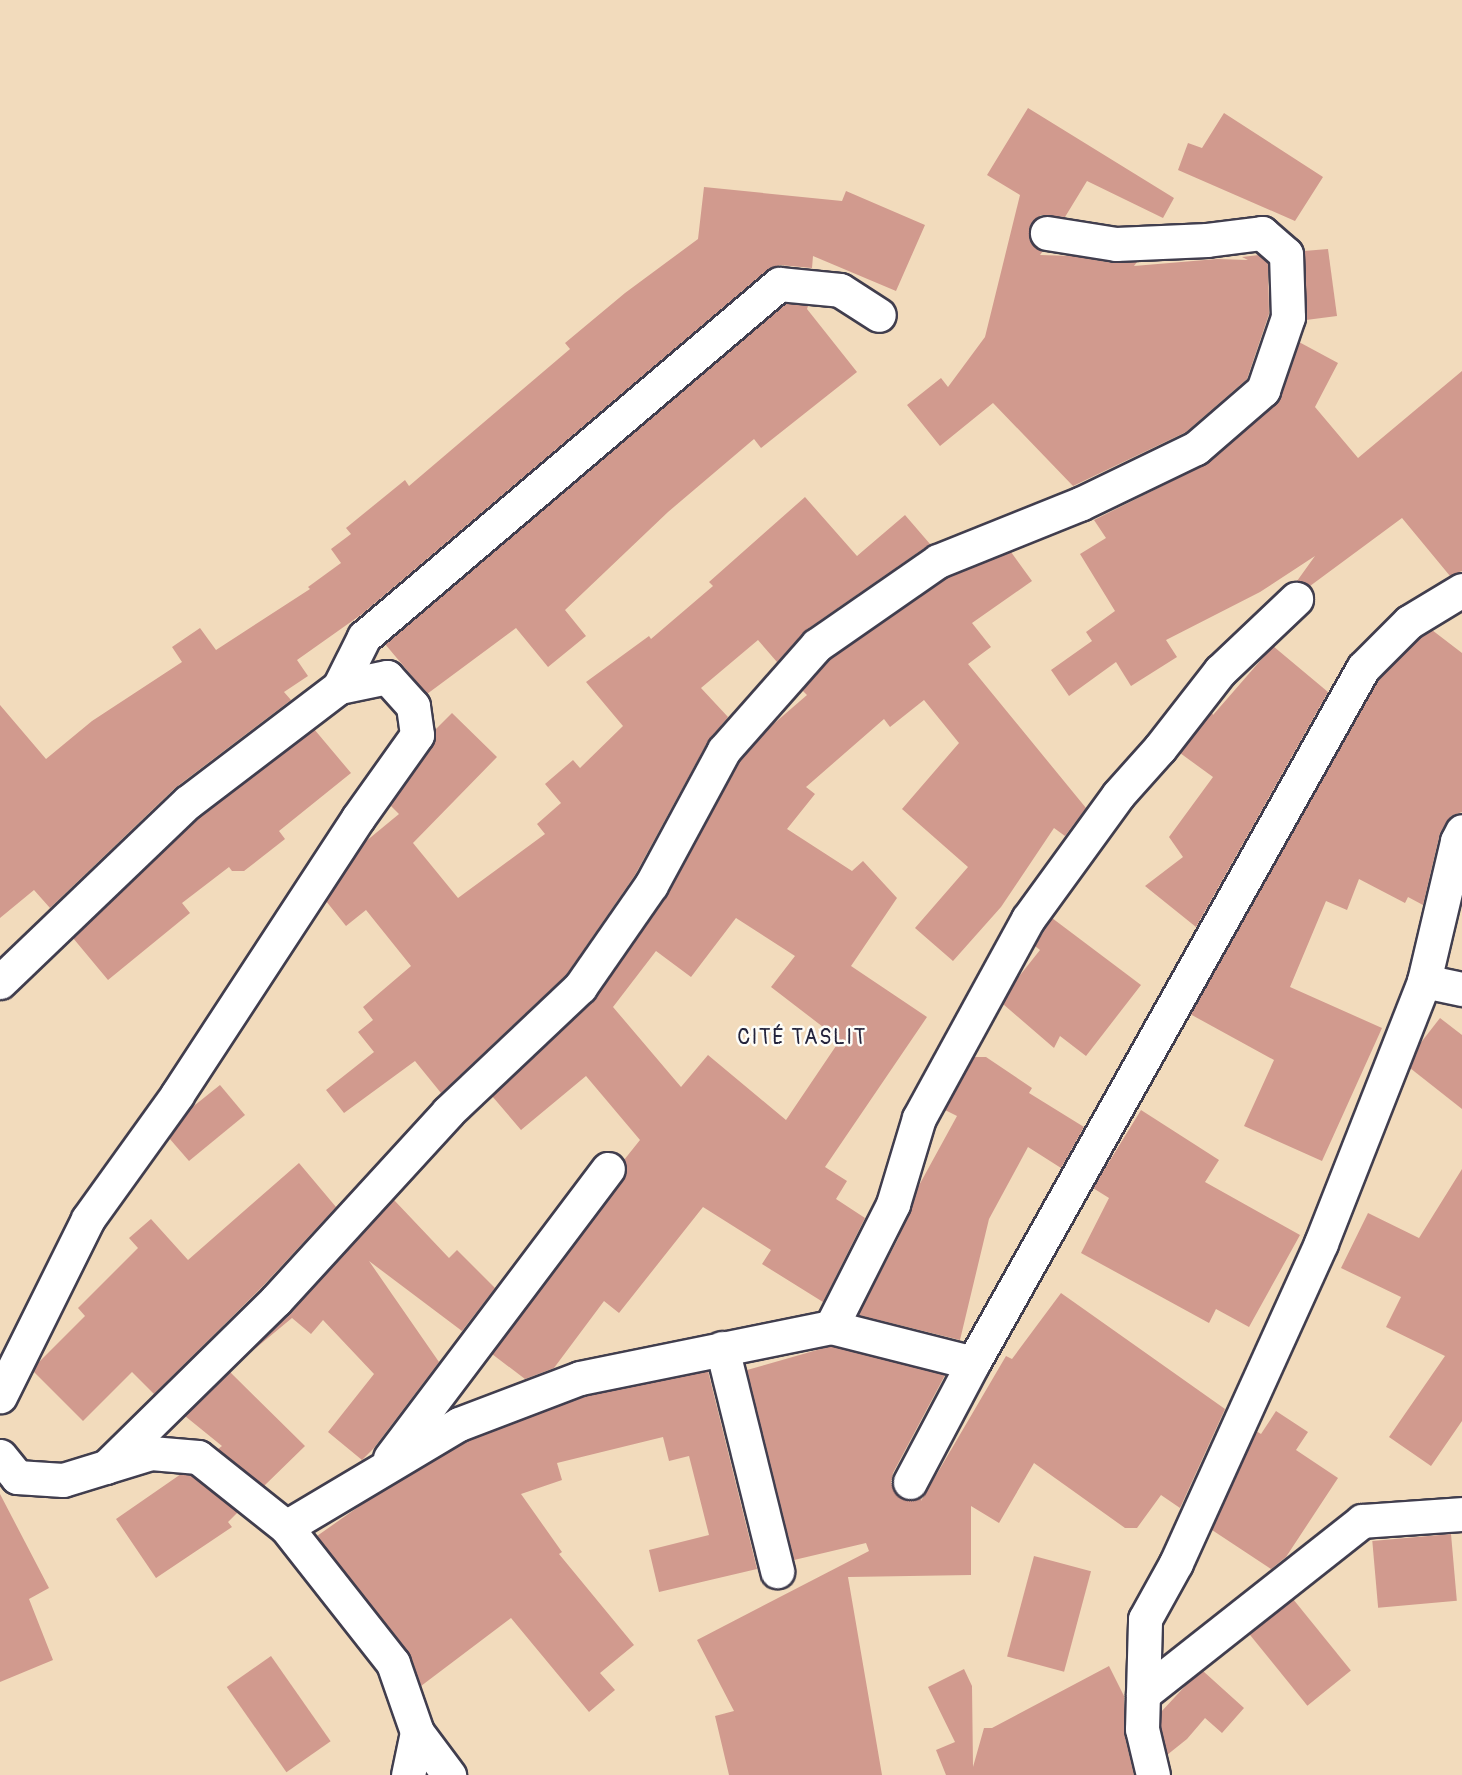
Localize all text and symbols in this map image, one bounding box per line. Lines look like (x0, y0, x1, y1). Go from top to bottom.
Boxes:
district label: CITÉ TASLIT (737, 1025, 867, 1051)

